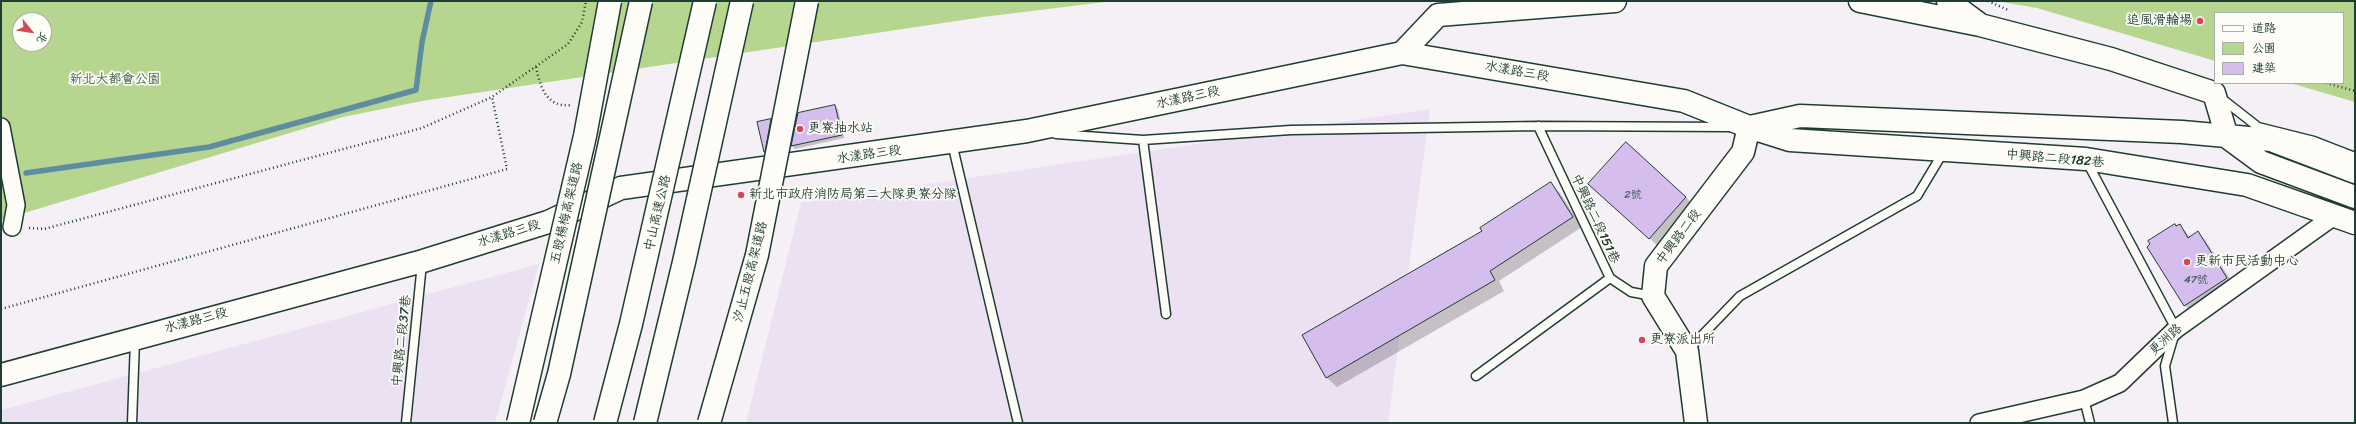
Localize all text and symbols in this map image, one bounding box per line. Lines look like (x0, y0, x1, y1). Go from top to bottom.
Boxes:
north arrow (12, 12, 52, 52)
legend (2214, 12, 2344, 84)
place label: 追風滑輪場 (2127, 13, 2192, 29)
marker: 追風滑輪場 (2195, 16, 2205, 26)
text: 道路 (2252, 17, 2276, 39)
text: 北 (31, 28, 53, 47)
text: 公園 (2252, 37, 2276, 59)
text: 建築 (2252, 57, 2276, 79)
street label: 水漾路三段 (1484, 59, 1550, 85)
park label: 新北大都會公園 (70, 72, 160, 88)
street label: 水漾路三段 (1155, 84, 1221, 112)
place label: 更寮抽水站 (808, 121, 873, 137)
marker: 更寮抽水站 (795, 124, 805, 134)
street label: 水漾路三段 (836, 143, 902, 167)
street label: 中興路二段182巷 (2005, 147, 2105, 171)
street label: 五股楊梅高架道路 (548, 161, 586, 265)
street label: 中興路二段151巷 (1567, 172, 1623, 266)
street label: 中山高速公路 (642, 173, 674, 253)
place label: 新北市政府消防局第二大隊更寮分隊 (749, 187, 957, 203)
house number: 2號 (1624, 188, 1642, 202)
marker: 新北市政府消防局第二大隊更寮分隊 (736, 190, 746, 200)
street label: 中興路二段 (1653, 206, 1705, 268)
street label: 水漾路三段 (476, 217, 542, 251)
street label: 汐止五股高架道路 (731, 220, 771, 324)
place label: 更新市民活動中心 (2195, 254, 2299, 270)
marker: 更新市民活動中心 (2182, 257, 2192, 267)
house number: 47號 (2184, 273, 2208, 287)
street label: 中興路二段37巷 (389, 294, 415, 388)
street label: 水漾路三段 (163, 305, 229, 337)
street label: 更洲路 (2146, 321, 2186, 359)
place label: 更寮派出所 (1650, 332, 1715, 348)
marker: 更寮派出所 (1637, 335, 1647, 345)

